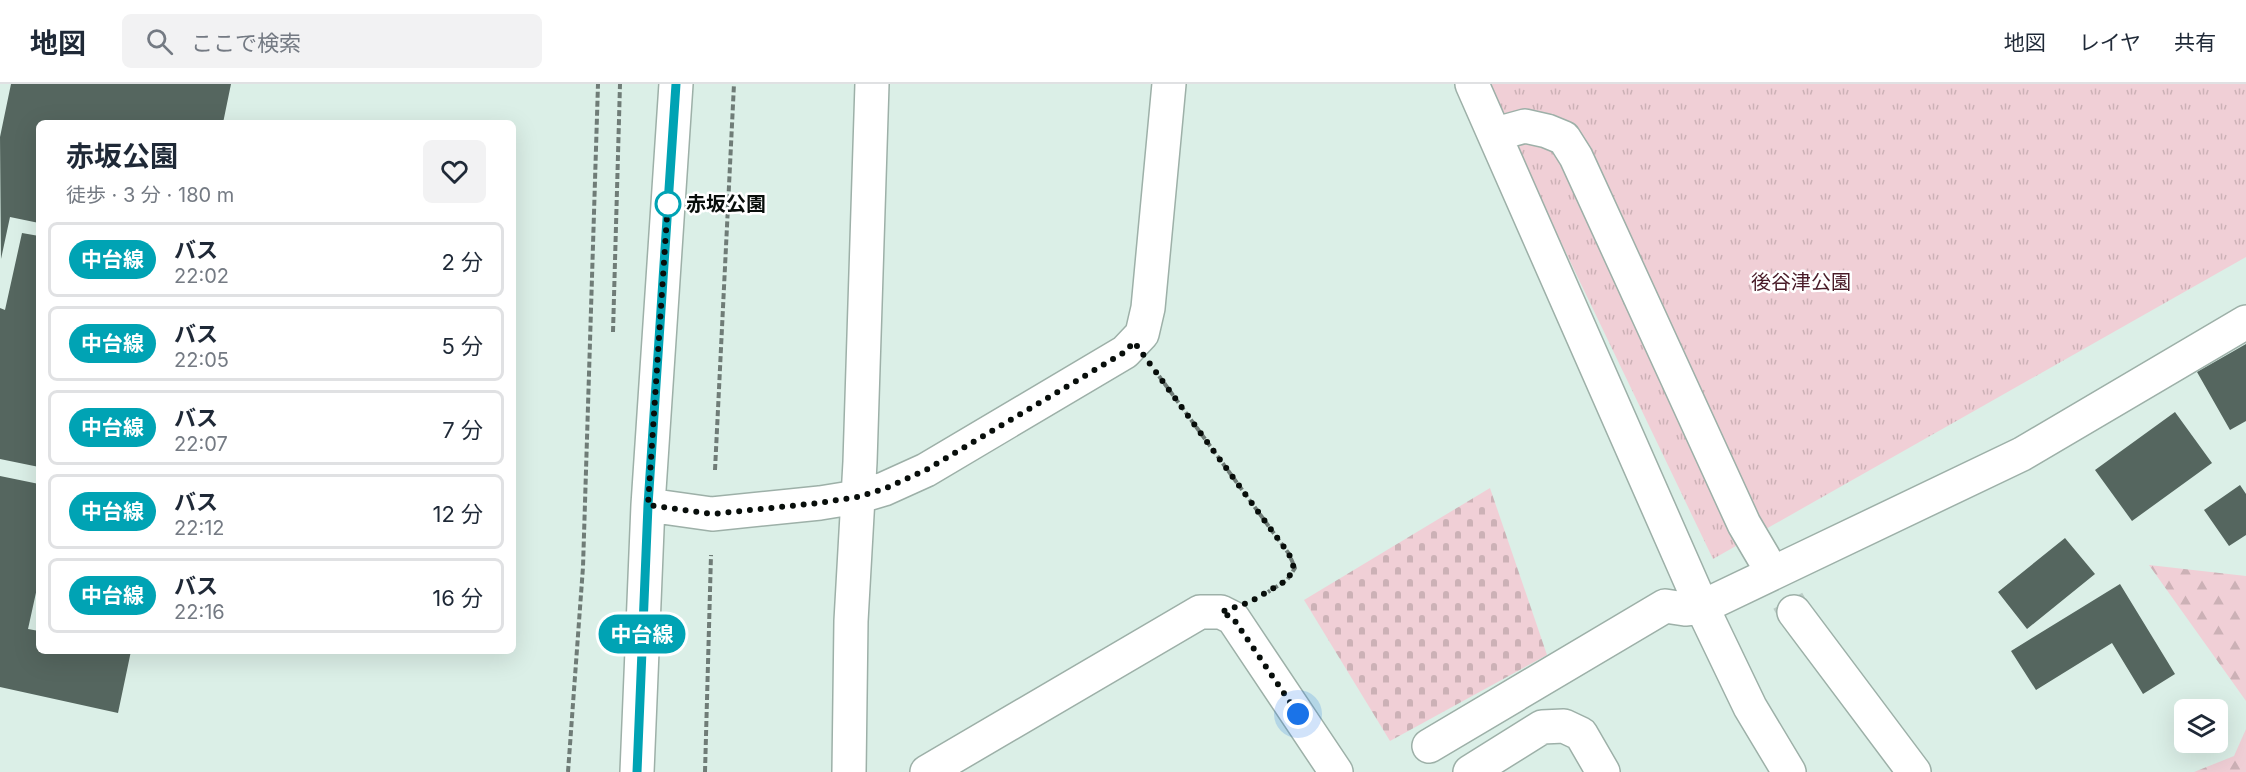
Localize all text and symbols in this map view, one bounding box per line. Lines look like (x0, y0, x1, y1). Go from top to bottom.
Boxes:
search box (122, 14, 542, 68)
icon: search (143, 25, 176, 58)
text: 地図 (30, 26, 86, 60)
text: ここで検索 (191, 30, 301, 56)
text: 地図 (2004, 30, 2046, 55)
text: レイヤ (2079, 30, 2141, 55)
text: 共有 (2174, 30, 2216, 55)
text: 赤坂公園 (66, 139, 178, 173)
button: heart (423, 140, 486, 203)
text: 徒歩 · 3 分 · 180 m (66, 183, 234, 207)
marker: 赤坂公園 (655, 191, 681, 217)
place label: 赤坂公園 (686, 192, 766, 216)
text: バス (174, 237, 218, 263)
text: 中台線 (81, 247, 144, 272)
text: 2 分 (441, 249, 483, 275)
text: 22:02 (174, 264, 229, 288)
park label: 後谷津公園 (1751, 270, 1851, 294)
text: バス (174, 321, 218, 347)
text: 中台線 (81, 331, 144, 356)
text: 5 分 (441, 333, 483, 359)
text: 22:05 (174, 348, 229, 372)
text: バス (174, 405, 218, 431)
text: 中台線 (81, 415, 144, 440)
text: 7 分 (442, 417, 483, 443)
text: 22:07 (174, 432, 228, 456)
text: バス (174, 489, 218, 515)
text: 中台線 (81, 499, 144, 524)
text: 12 分 (432, 501, 483, 527)
text: 22:12 (174, 516, 225, 540)
text: バス (174, 573, 218, 599)
text: 中台線 (81, 583, 144, 608)
text: 16 分 (432, 585, 483, 611)
text: 22:16 (174, 600, 225, 624)
line badge: 中台線 (608, 614, 676, 654)
text: 中台線 (611, 622, 674, 647)
your location (1283, 699, 1313, 729)
map controls (2174, 699, 2228, 753)
button: layers (2174, 699, 2228, 753)

